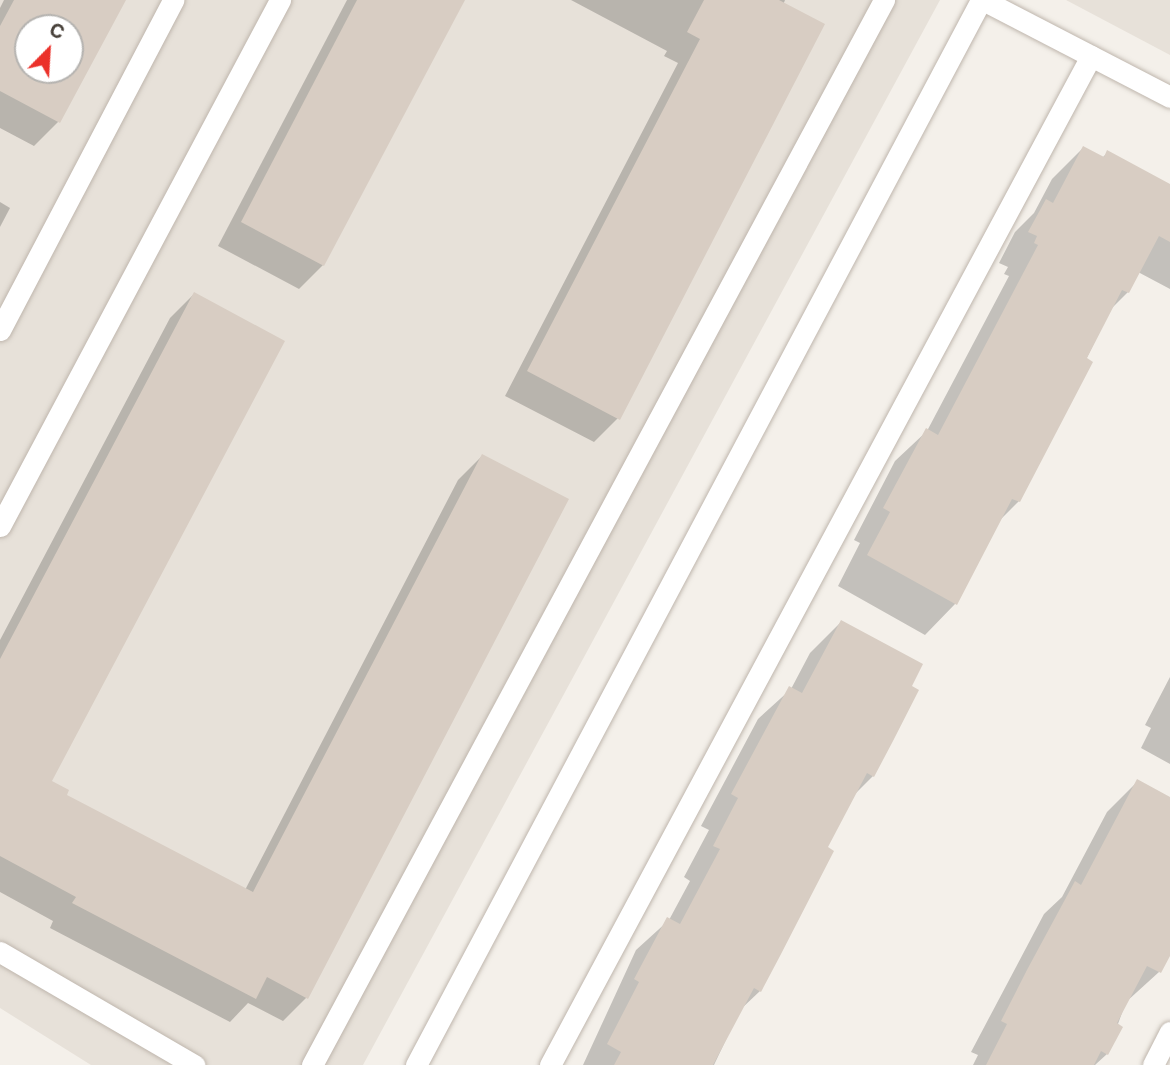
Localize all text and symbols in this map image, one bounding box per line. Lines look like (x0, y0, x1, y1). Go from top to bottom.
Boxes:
north arrow (14, 14, 84, 84)
text: С (46, 18, 68, 45)

